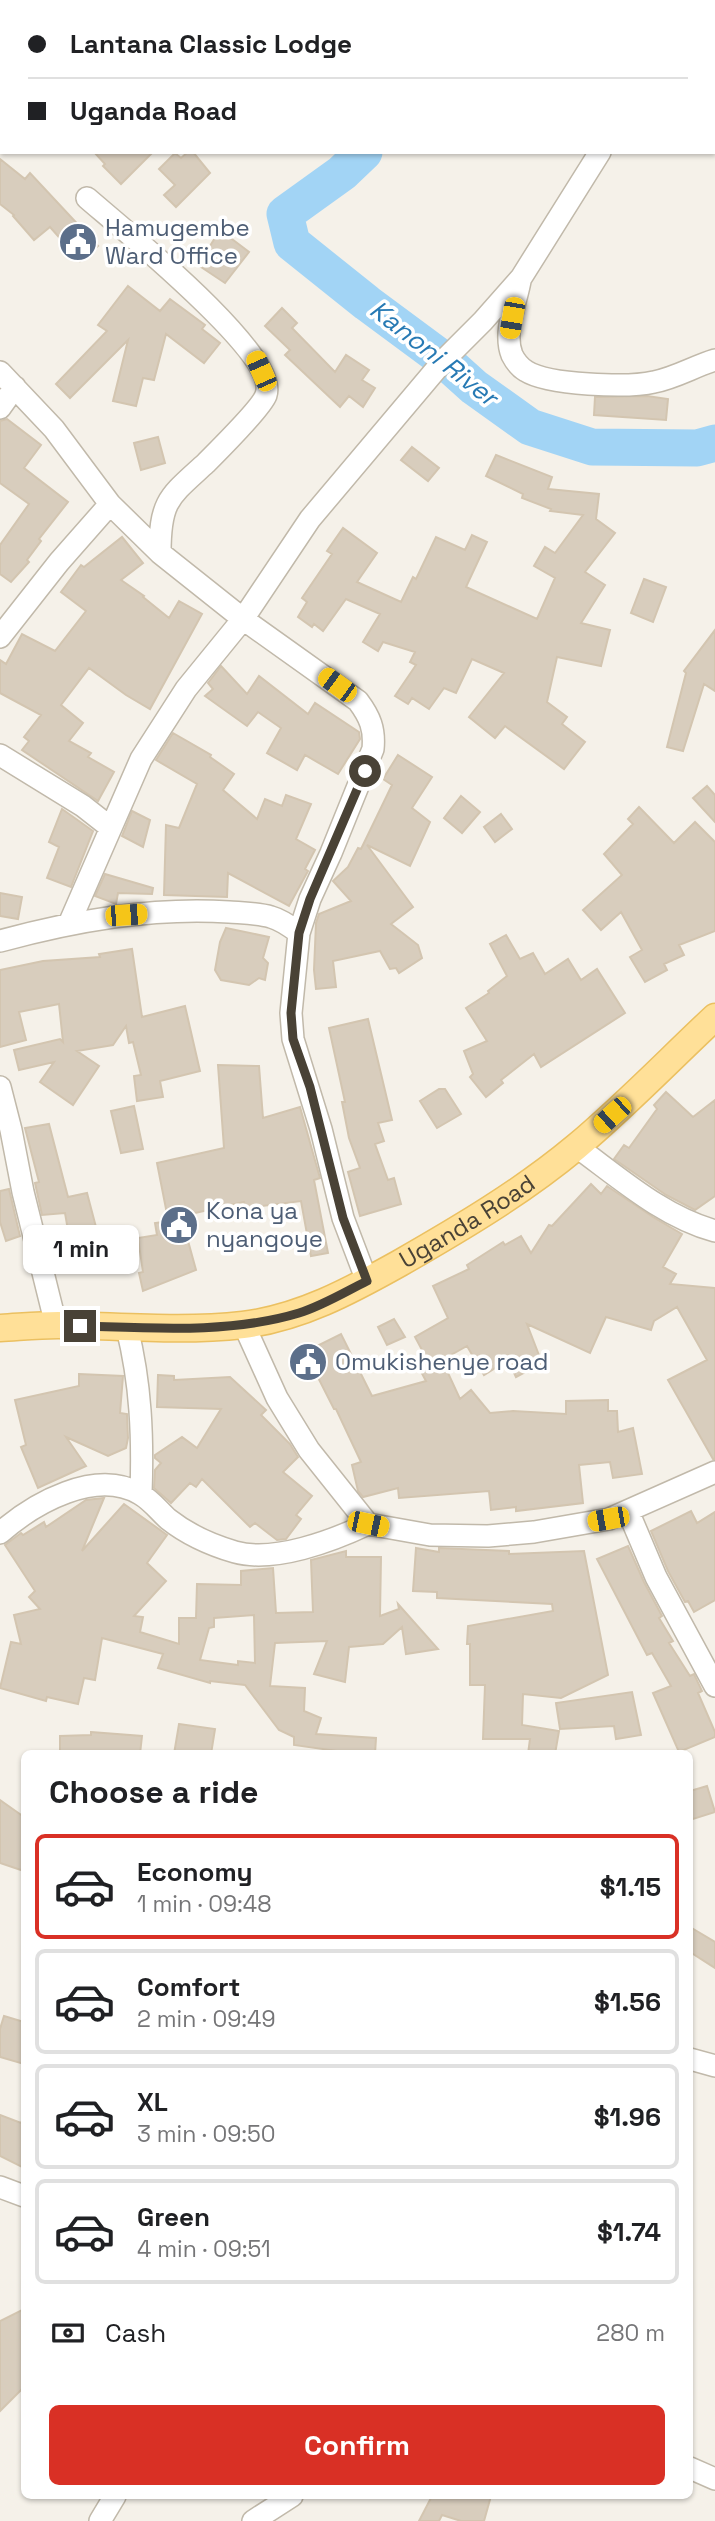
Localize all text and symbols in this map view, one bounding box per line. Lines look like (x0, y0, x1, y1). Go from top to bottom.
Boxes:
text: Lantana Classic Lodge (70, 27, 352, 61)
text: Uganda Road (70, 94, 237, 128)
place label: Hamugembe Ward Office (105, 212, 250, 271)
public building icon: Hamugembe Ward Office (57, 221, 99, 263)
water label: Kanoni River (363, 292, 507, 416)
car (499, 295, 526, 341)
car (243, 348, 280, 394)
car (314, 664, 361, 706)
route start (349, 755, 381, 787)
car (105, 903, 148, 927)
car (590, 1093, 635, 1137)
street label: Uganda Road (393, 1167, 541, 1275)
place label: Kona ya nyangoye (206, 1195, 323, 1254)
public building icon: Kona ya nyangoye (158, 1204, 200, 1246)
callout: 1 min (22, 1224, 138, 1274)
text: 1 min (53, 1234, 109, 1264)
route end (64, 1310, 96, 1342)
public building icon: Omukishenye road (287, 1341, 329, 1383)
place label: Omukishenye road (335, 1346, 549, 1377)
car (586, 1505, 631, 1533)
car (346, 1509, 391, 1539)
text: Choose a ride (49, 1772, 259, 1812)
icon: car (53, 1855, 116, 1918)
text: Economy (137, 1855, 253, 1889)
text: $1.15 (600, 1870, 661, 1904)
text: 1 min · 09:48 (137, 1889, 272, 1919)
icon: car (53, 1970, 116, 2033)
text: Comfort (137, 1970, 240, 2004)
text: $1.56 (594, 1985, 661, 2019)
text: 2 min · 09:49 (137, 2004, 276, 2034)
icon: car (53, 2085, 116, 2148)
text: XL (137, 2085, 168, 2119)
text: $1.96 (594, 2100, 661, 2134)
text: 3 min · 09:50 (137, 2119, 276, 2149)
icon: car (53, 2200, 116, 2263)
text: Green (137, 2200, 210, 2234)
text: $1.74 (597, 2215, 661, 2249)
text: 4 min · 09:51 (137, 2234, 271, 2264)
icon: cash (49, 2314, 87, 2352)
text: Cash (105, 2316, 166, 2350)
text: 280 m (596, 2318, 665, 2348)
button: Confirm (49, 2405, 665, 2485)

